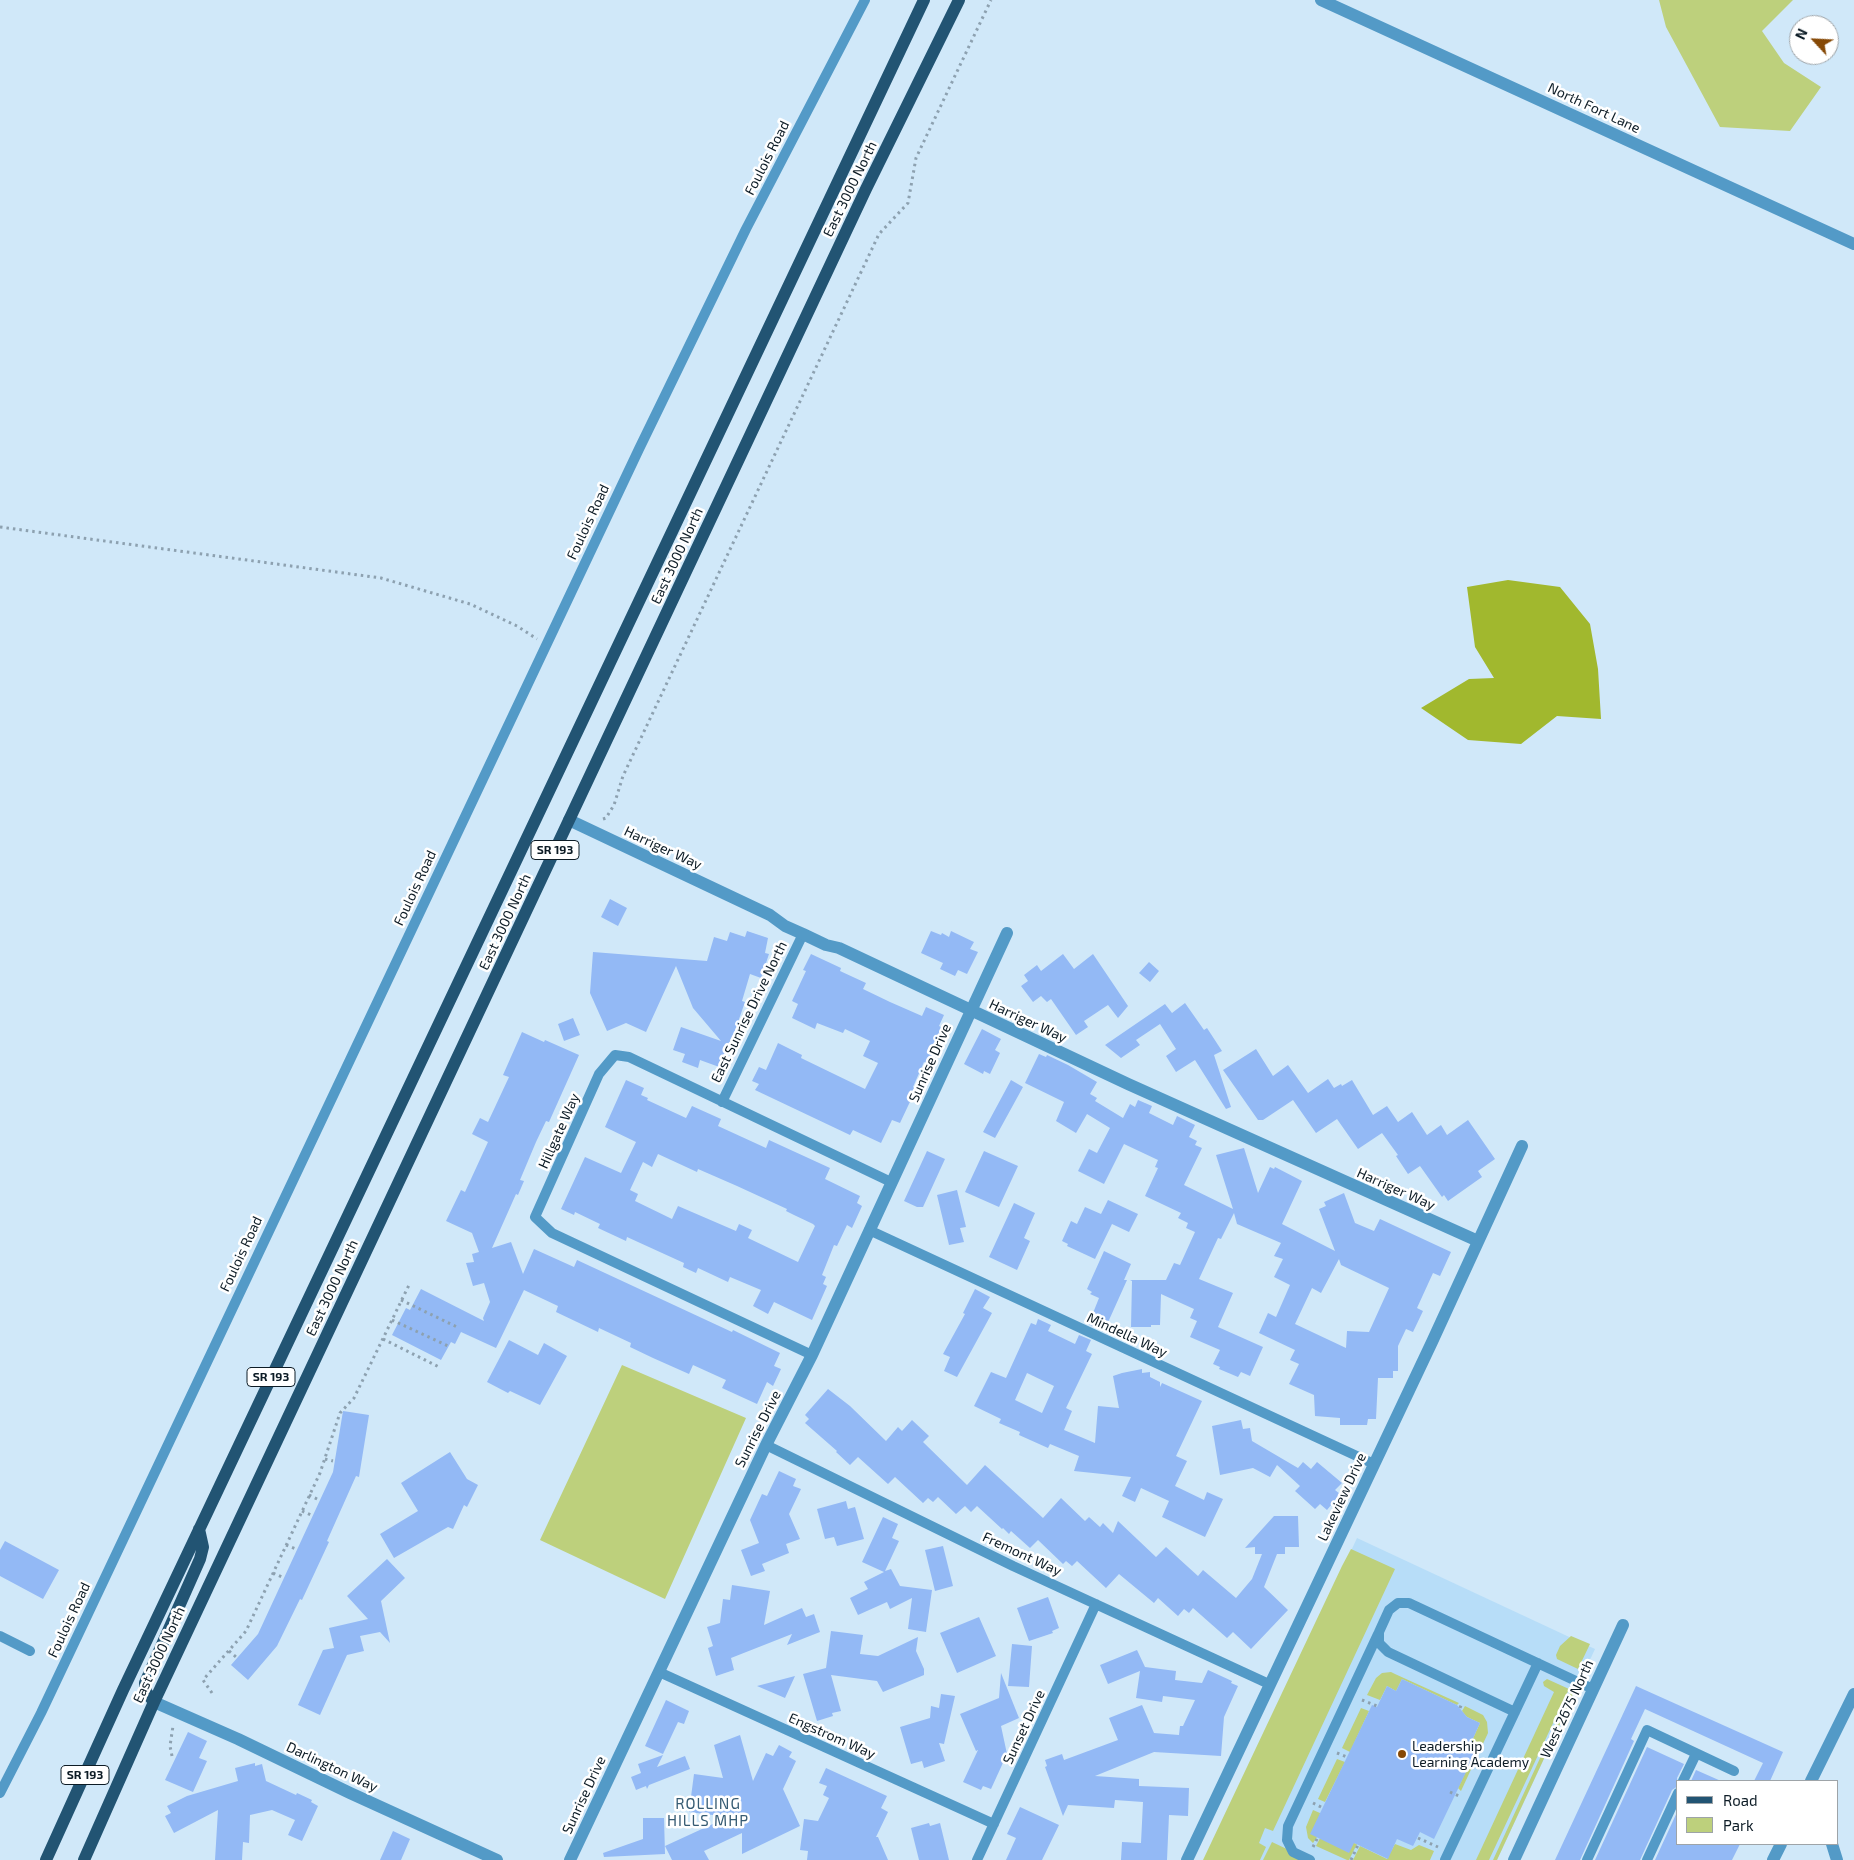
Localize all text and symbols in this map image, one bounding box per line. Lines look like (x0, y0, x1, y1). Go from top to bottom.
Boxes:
north arrow (1789, 15, 1839, 65)
text: N (1791, 26, 1811, 42)
street label: North Fort Lane (1545, 79, 1643, 137)
street label: Foulois Road (741, 118, 793, 198)
street label: East 3000 North (820, 138, 880, 240)
street label: Foulois Road (563, 482, 613, 562)
street label: East 3000 North (647, 505, 707, 607)
street label: Harriger Way (621, 823, 705, 873)
road number: SR 193 (531, 840, 579, 860)
street label: Foulois Road (390, 848, 440, 928)
street label: East 3000 North (475, 871, 535, 973)
street label: East Sunrise Drive North (707, 939, 791, 1085)
street label: Harriger Way (986, 996, 1070, 1046)
street label: Sunrise Drive (905, 1021, 955, 1105)
street label: Hillgate Way (535, 1091, 583, 1171)
street label: Harriger Way (1354, 1164, 1438, 1214)
street label: Foulois Road (216, 1214, 266, 1294)
street label: East 3000 North (302, 1237, 362, 1339)
street label: Mindella Way (1084, 1309, 1170, 1361)
road number: SR 193 (247, 1368, 295, 1386)
street label: Sunrise Drive (731, 1388, 785, 1470)
street label: Lakeview Drive (1314, 1450, 1370, 1544)
street label: Fremont Way (980, 1528, 1064, 1580)
street label: Foulois Road (44, 1580, 94, 1660)
street label: East 3000 North (129, 1604, 189, 1706)
street label: West 2675 North (1537, 1657, 1597, 1761)
street label: Sunset Drive (999, 1687, 1049, 1767)
street label: Engstrom Way (786, 1709, 878, 1763)
street label: Darlington Way (284, 1738, 380, 1796)
place label: Leadership Learning Academy (1412, 1738, 1529, 1770)
marker: Leadership Learning Academy (1396, 1748, 1408, 1760)
street label: Sunrise Drive (559, 1753, 609, 1837)
road number: SR 193 (61, 1766, 109, 1784)
legend (1676, 1780, 1839, 1845)
text: Road (1723, 1791, 1758, 1809)
district label: ROLLING HILLS MHP (666, 1795, 750, 1830)
text: Park (1723, 1816, 1754, 1834)

